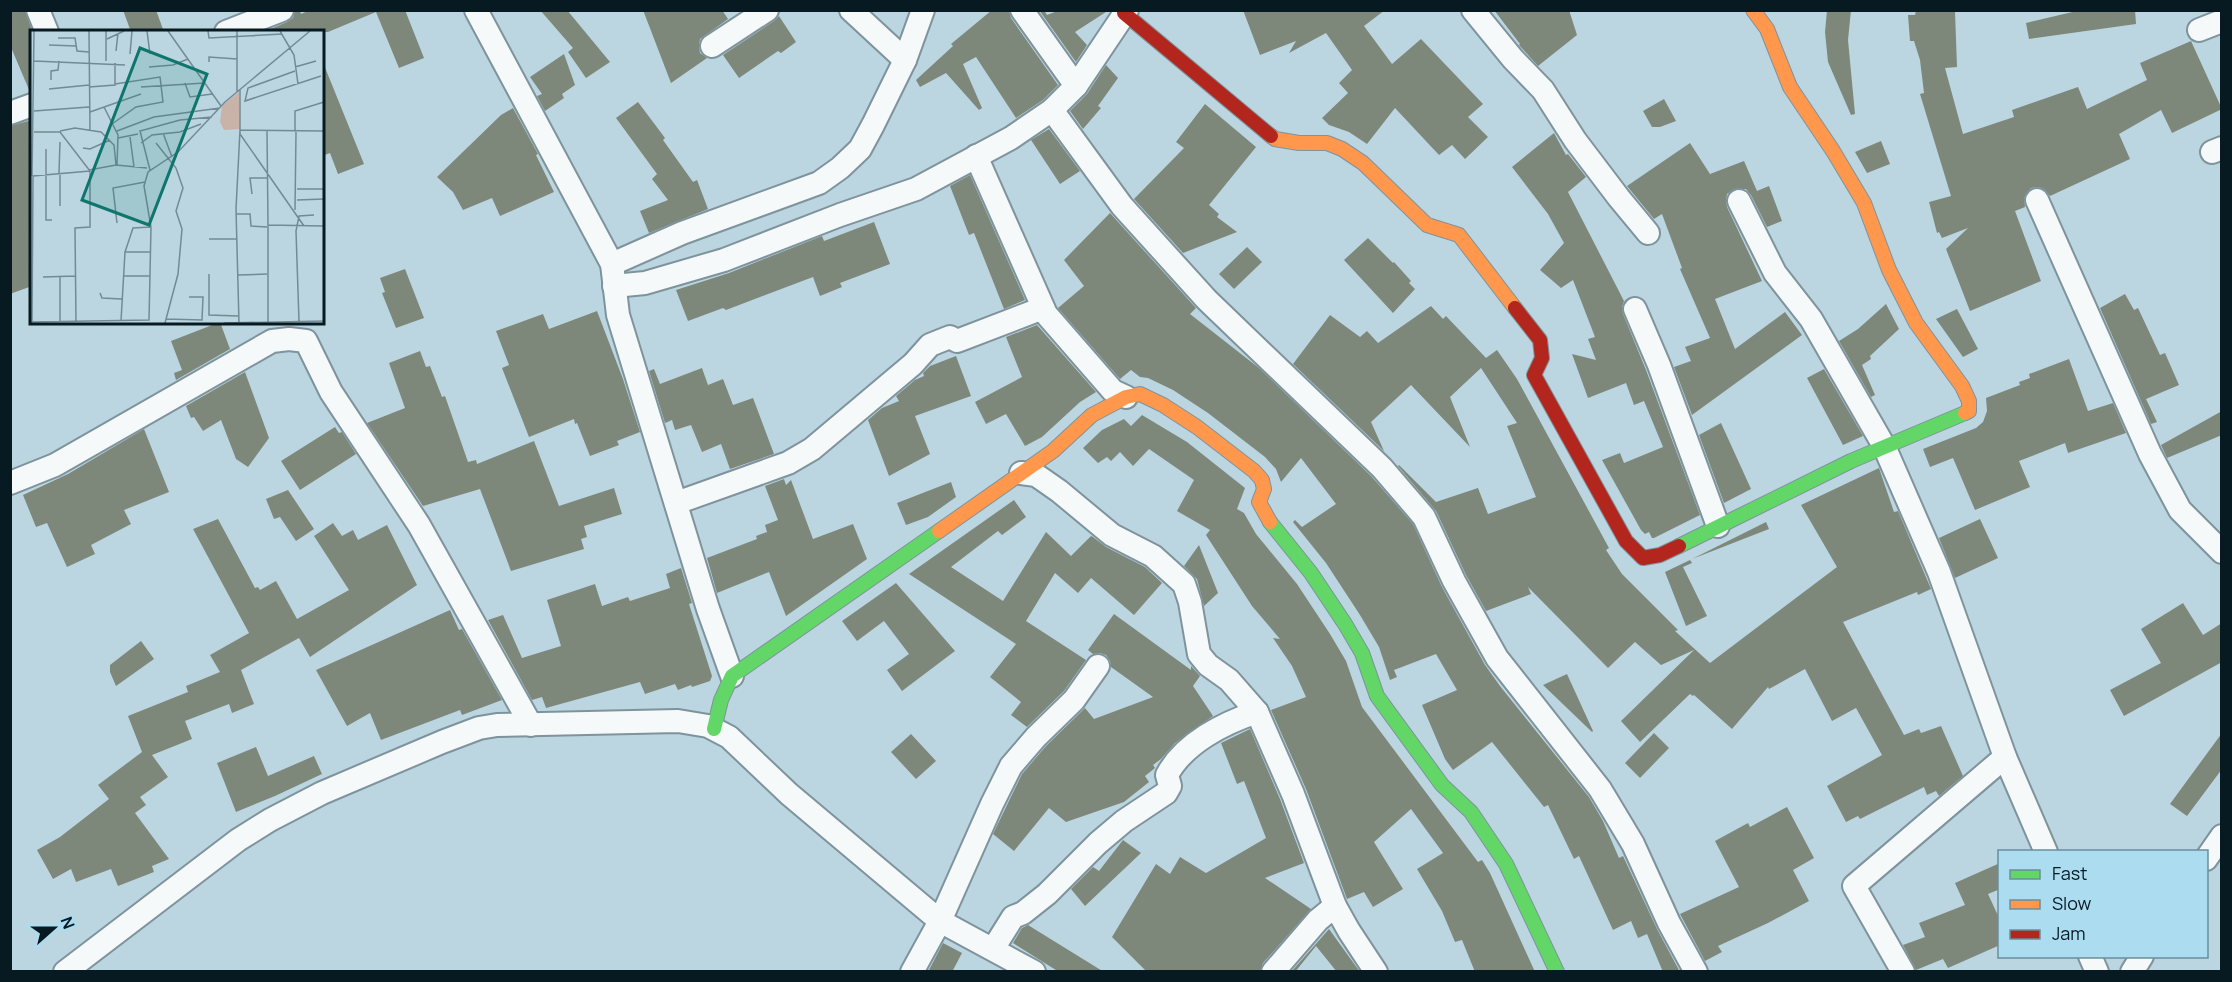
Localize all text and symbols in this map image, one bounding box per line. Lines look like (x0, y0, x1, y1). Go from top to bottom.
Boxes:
inset map (30, 30, 324, 324)
legend (1998, 850, 2208, 958)
text: Fast (2052, 861, 2087, 885)
text: Slow (2052, 891, 2092, 915)
north arrow (24, 898, 84, 958)
text: N (56, 913, 80, 932)
text: Jam (2052, 921, 2086, 945)

